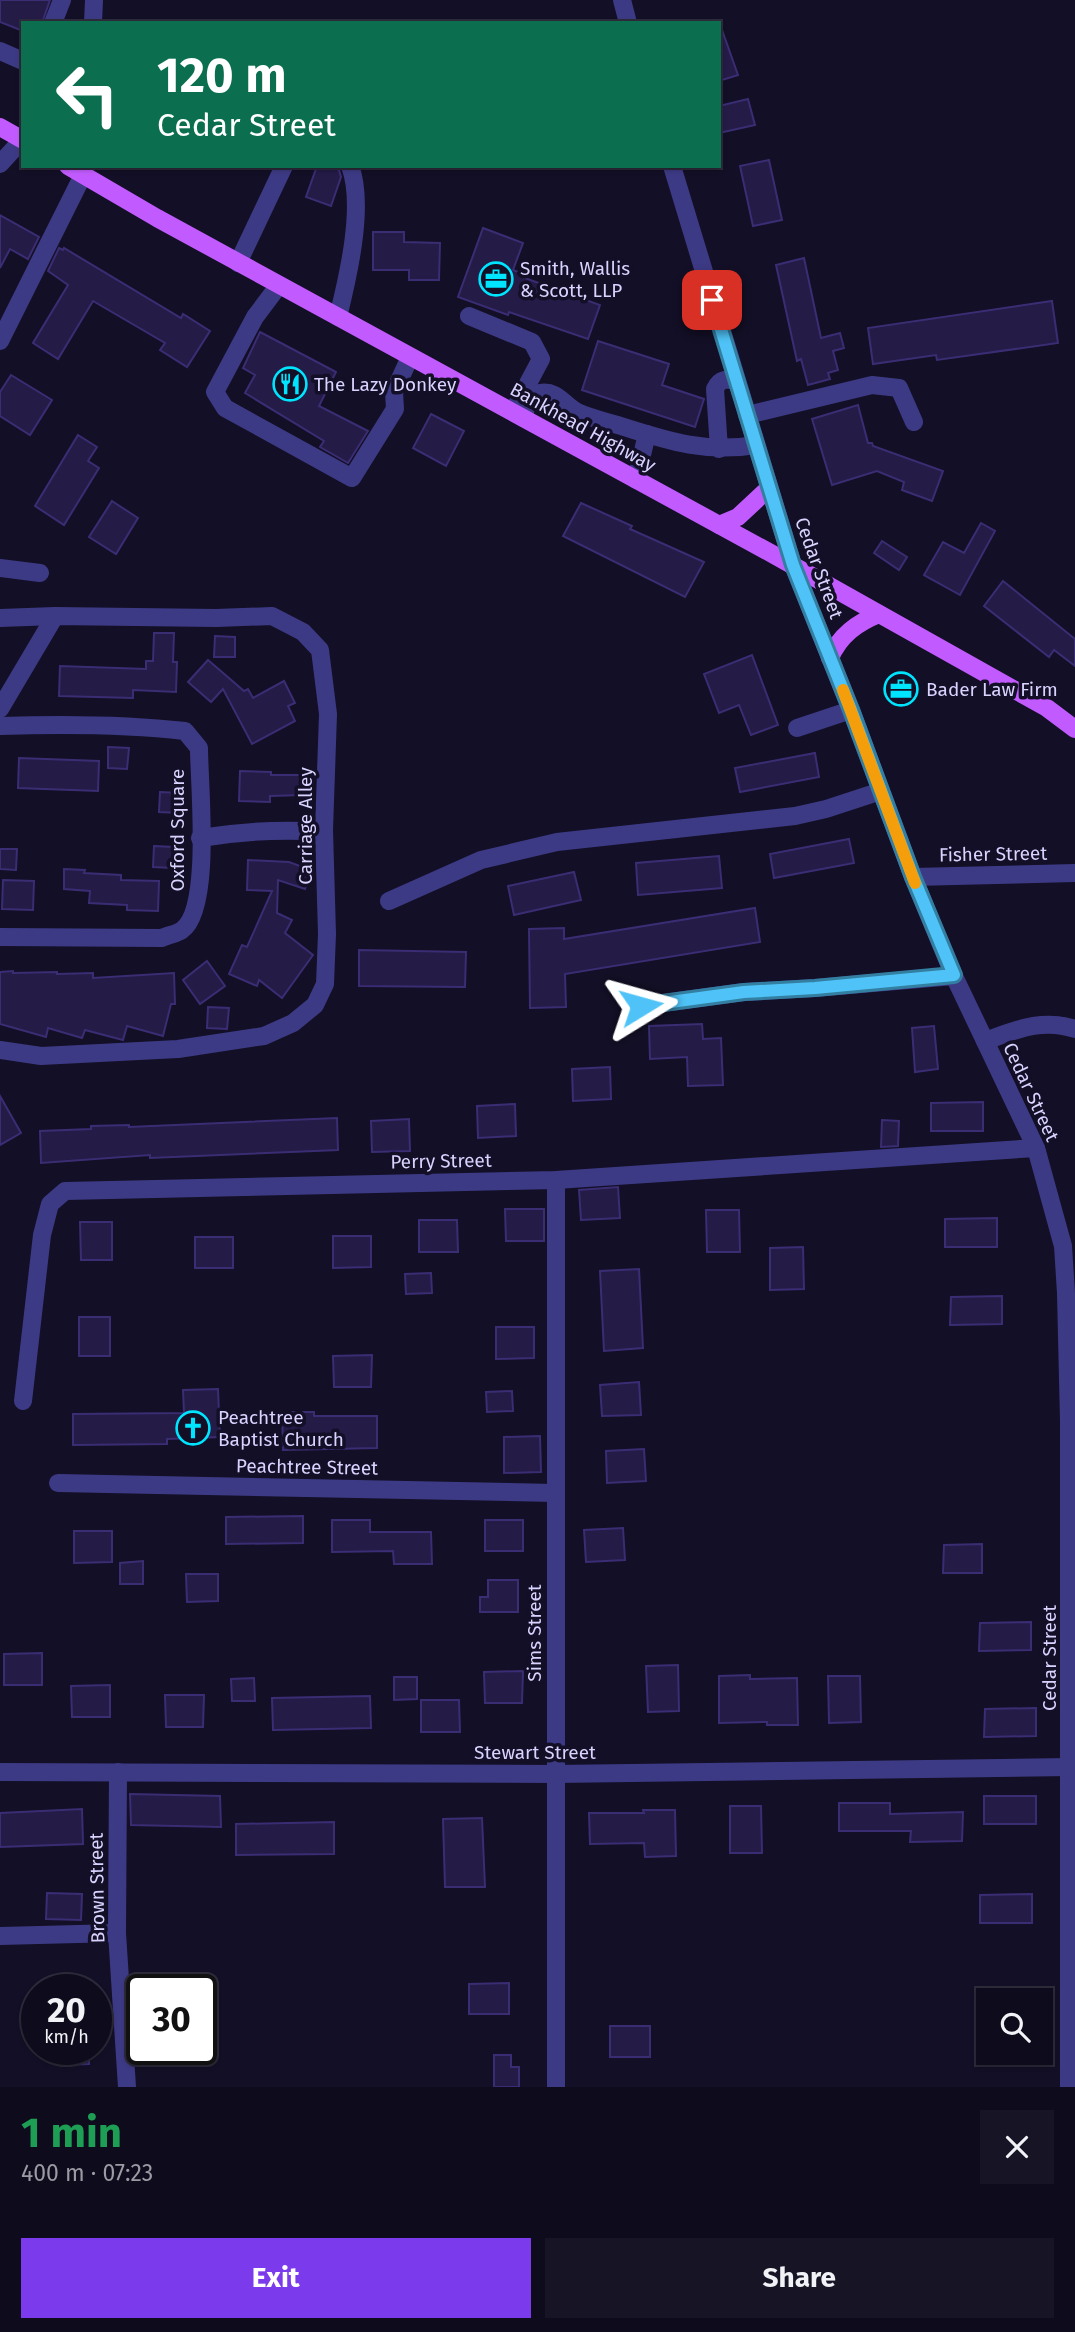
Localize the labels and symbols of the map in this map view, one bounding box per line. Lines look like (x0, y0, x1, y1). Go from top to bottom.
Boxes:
place label: Smith, Wallis & Scott, LLP (520, 257, 630, 302)
office icon: Smith, Wallis & Scott, LLP (477, 260, 515, 298)
pin (682, 270, 742, 330)
restaurant icon: The Lazy Donkey (271, 365, 309, 403)
place label: The Lazy Donkey (314, 373, 457, 396)
street label: Bankhead Highway (506, 377, 660, 477)
street label: Cedar Street (790, 514, 848, 622)
office icon: Bader Law Firm (882, 670, 920, 708)
place label: Bader Law Firm (926, 678, 1058, 701)
street label: Carriage Alley (294, 767, 317, 885)
street label: Oxford Square (166, 769, 189, 891)
street label: Fisher Street (939, 842, 1047, 866)
position arrow (604, 969, 678, 1043)
street label: Cedar Street (998, 1039, 1064, 1145)
street label: Perry Street (390, 1149, 492, 1173)
place label: Peachtree Baptist Church (218, 1406, 344, 1451)
church icon: Peachtree Baptist Church (174, 1409, 212, 1447)
street label: Peachtree Street (236, 1454, 378, 1480)
street label: Sims Street (523, 1584, 546, 1682)
street label: Cedar Street (1038, 1605, 1061, 1711)
street label: Stewart Street (474, 1741, 596, 1764)
street label: Brown Street (85, 1832, 109, 1944)
speed limit sign: 30 (126, 1974, 217, 2065)

